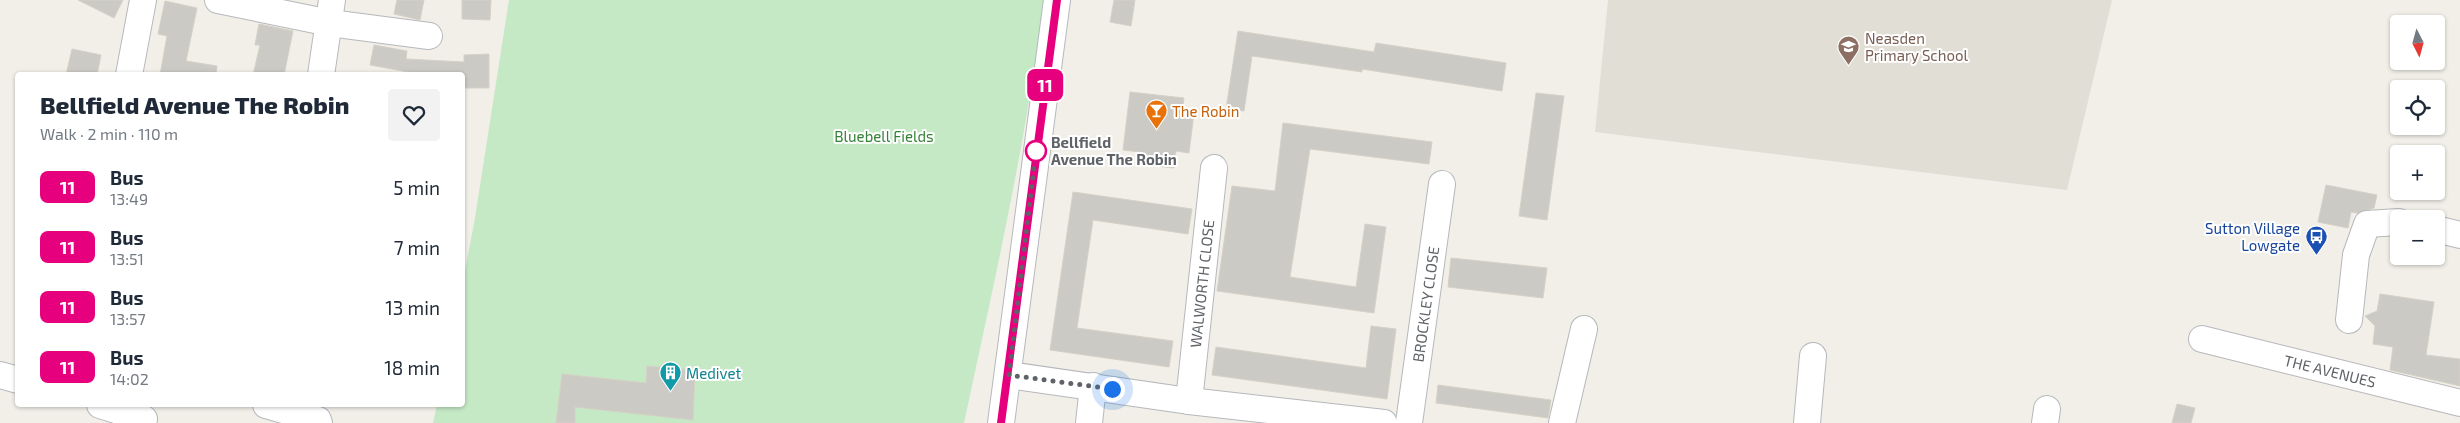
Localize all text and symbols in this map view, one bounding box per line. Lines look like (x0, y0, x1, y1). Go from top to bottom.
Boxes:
north arrow (2390, 15, 2445, 70)
map controls (2390, 15, 2445, 265)
place label: Neasden Primary School (1865, 29, 1968, 64)
school or university icon: Neasden Primary School (1837, 35, 1861, 66)
line badge: 11 (1022, 69, 1068, 101)
text: 11 (1037, 74, 1053, 96)
button: locate (2390, 80, 2445, 135)
button: heart (388, 89, 440, 141)
text: Bellfield Avenue The Robin (40, 90, 350, 119)
bar icon: The Robin (1144, 99, 1168, 130)
place label: The Robin (1172, 102, 1240, 120)
text: Walk · 2 min · 110 m (40, 124, 178, 143)
park label: Bluebell Fields (834, 127, 934, 145)
place label: Bellfield Avenue The Robin (1051, 133, 1177, 168)
marker: Bellfield Avenue The Robin (1025, 140, 1047, 162)
button: + (2390, 145, 2445, 200)
text: Bus (110, 166, 144, 189)
text: 11 (60, 176, 75, 198)
text: 5 min (393, 176, 440, 199)
text: 13:49 (110, 189, 148, 208)
button: − (2390, 210, 2445, 265)
street label: WALWORTH CLOSE (1186, 219, 1217, 349)
place label: Sutton Village Lowgate (2205, 219, 2300, 254)
bus stop icon: Sutton Village Lowgate (2304, 225, 2328, 256)
text: Bus (110, 226, 144, 249)
text: 11 (60, 236, 75, 258)
text: 7 min (394, 236, 440, 259)
street label: BROCKLEY CLOSE (1409, 245, 1442, 363)
text: 13:51 (110, 249, 144, 268)
text: Bus (110, 286, 144, 309)
text: 11 (60, 296, 75, 318)
text: 13 min (385, 296, 440, 319)
text: 13:57 (110, 309, 146, 328)
text: Bus (110, 346, 144, 369)
street label: THE AVENUES (2282, 351, 2378, 391)
text: 11 (60, 356, 75, 378)
text: 18 min (384, 356, 440, 379)
building icon: Medivet (658, 361, 682, 392)
place label: Medivet (686, 364, 741, 382)
text: 14:02 (110, 369, 149, 388)
your location (1100, 377, 1125, 402)

